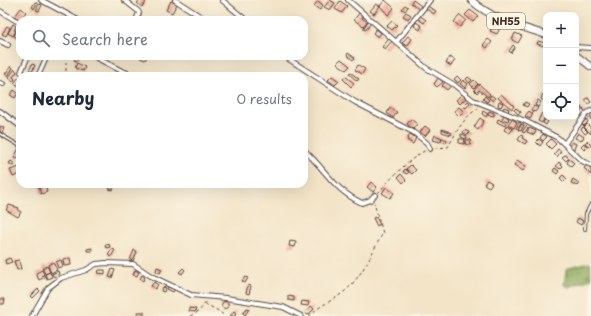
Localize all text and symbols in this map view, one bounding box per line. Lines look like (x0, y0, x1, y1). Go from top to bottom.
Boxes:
map controls (543, 12, 579, 120)
button: + (543, 12, 579, 48)
road number: NH55 (487, 13, 525, 29)
search box (16, 16, 308, 60)
icon: search (30, 27, 52, 49)
text: Search here (62, 27, 148, 50)
button: − (543, 48, 579, 84)
button: locate (543, 84, 579, 120)
text: Nearby (32, 85, 94, 111)
text: 0 results (237, 89, 292, 108)

